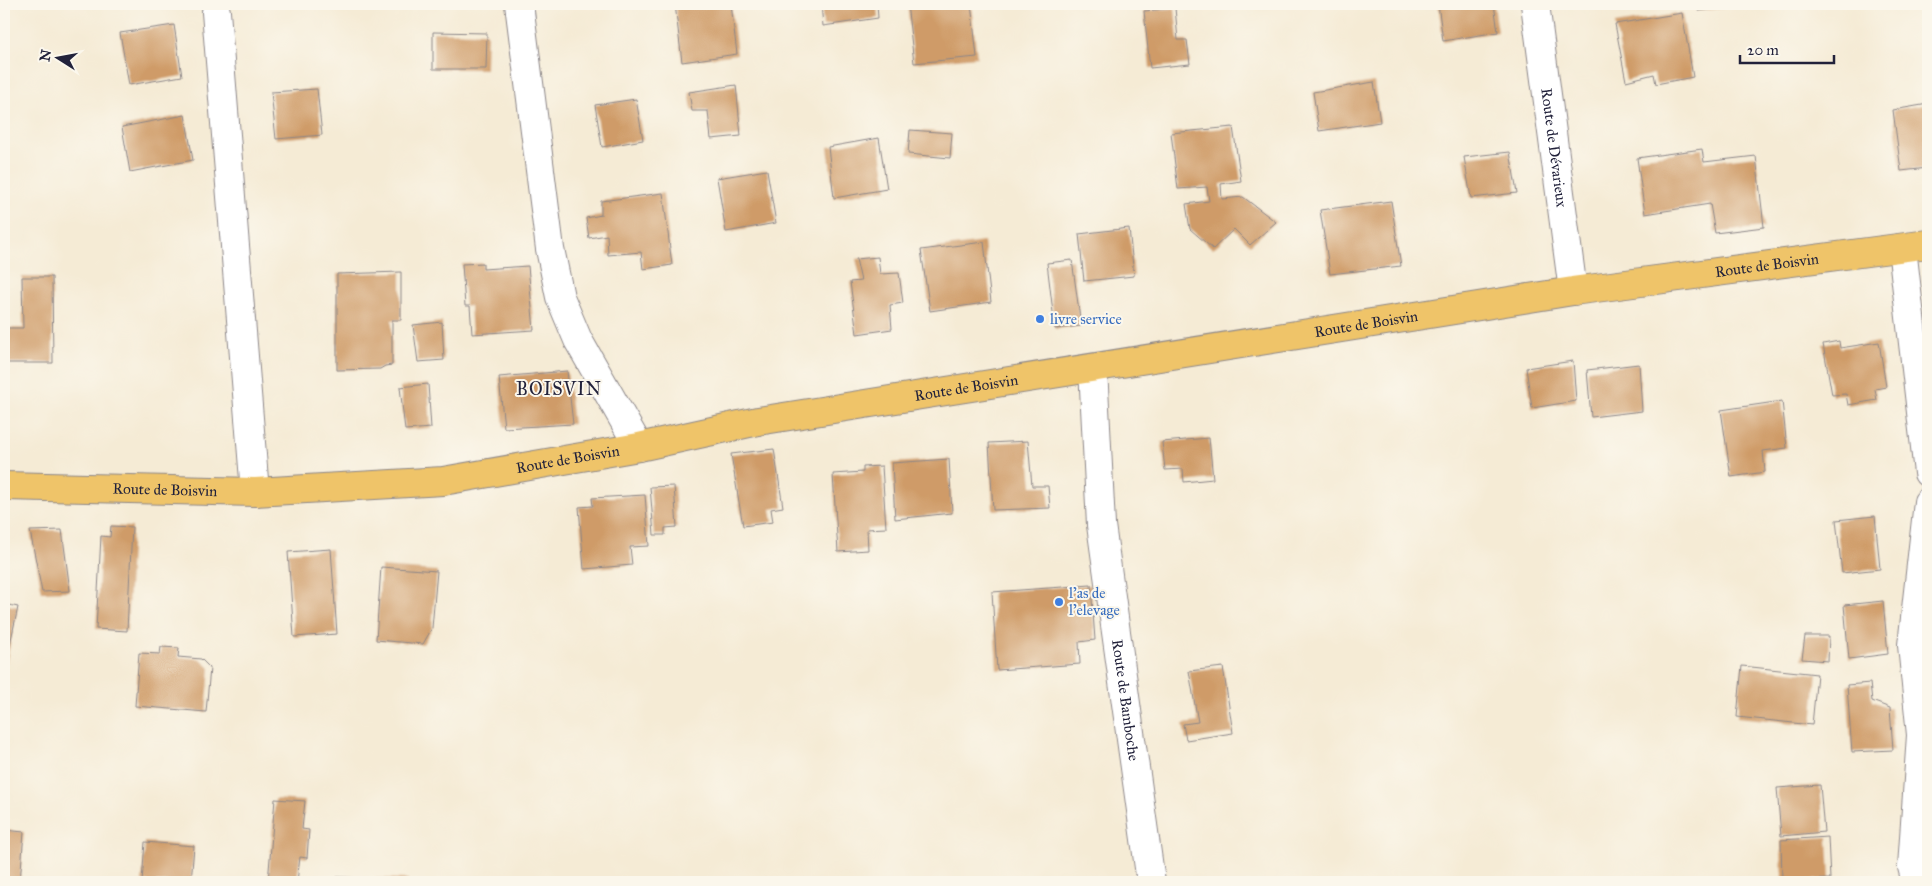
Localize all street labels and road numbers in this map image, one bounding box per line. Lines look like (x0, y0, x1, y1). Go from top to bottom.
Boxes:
street label: Route de Dévarieux (1537, 87, 1571, 209)
street label: Route de Boisvin (1714, 250, 1820, 281)
street label: Route de Boisvin (1313, 307, 1419, 341)
street label: Route de Boisvin (913, 371, 1019, 405)
street label: Route de Boisvin (515, 442, 621, 477)
street label: Route de Boisvin (112, 480, 217, 500)
street label: Route de Bamboche (1108, 638, 1143, 762)

